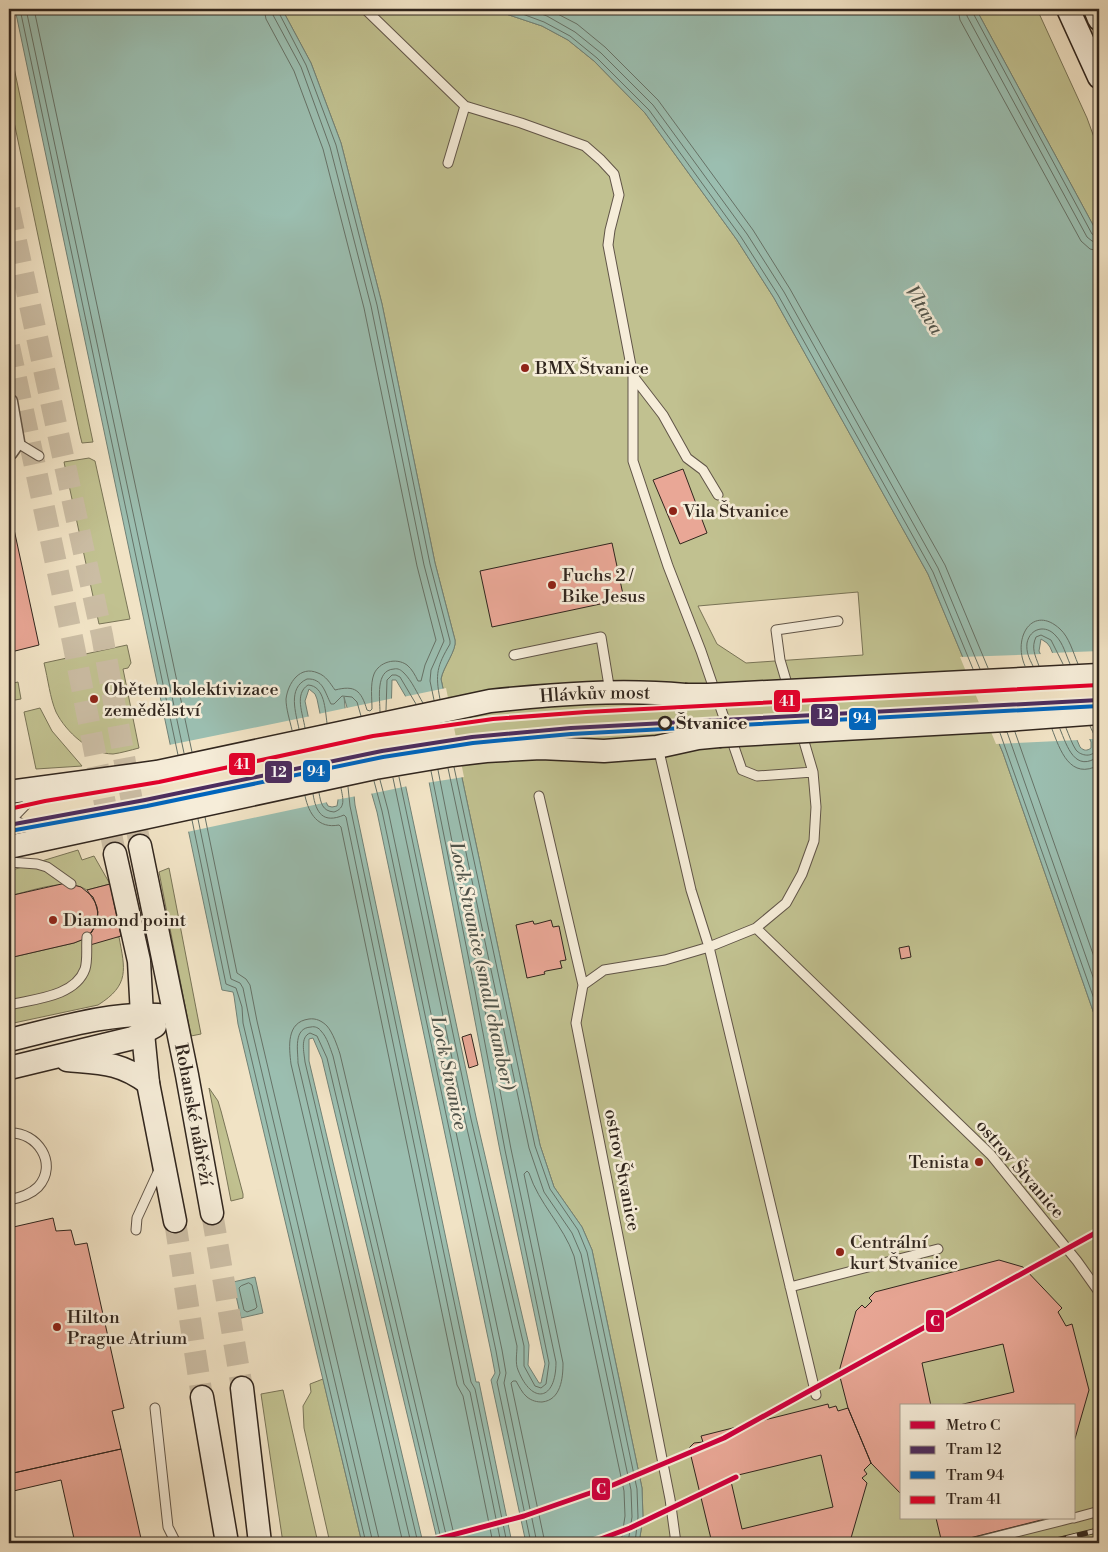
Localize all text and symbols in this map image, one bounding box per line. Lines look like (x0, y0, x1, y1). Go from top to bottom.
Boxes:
water label: Vltava (900, 281, 949, 339)
place label: BMX Štvanice (534, 357, 649, 380)
marker: BMX Štvanice (519, 362, 531, 374)
place label: Vila Štvanice (682, 500, 788, 523)
marker: Vila Štvanice (667, 505, 679, 517)
place label: Fuchs 2 / Bike Jesus (561, 564, 646, 608)
marker: Fuchs 2 / Bike Jesus (546, 579, 558, 591)
place label: Obětem kolektivizace zemědělství (104, 678, 278, 722)
street label: Hlávkův most (539, 681, 651, 708)
line badge: 41 (773, 689, 801, 713)
marker: Obětem kolektivizace zemědělství (88, 693, 100, 705)
text: 41 (779, 693, 795, 711)
line badge: 12 (810, 703, 839, 727)
text: 12 (817, 706, 833, 724)
line badge: 94 (848, 707, 877, 731)
text: 94 (853, 710, 871, 728)
place label: Štvanice (676, 712, 748, 735)
marker: Štvanice (658, 716, 672, 730)
line badge: 41 (228, 752, 256, 776)
text: 41 (234, 756, 250, 774)
line badge: 94 (302, 759, 331, 783)
line badge: 12 (264, 760, 293, 784)
text: 94 (307, 763, 325, 781)
text: 12 (271, 764, 287, 782)
water label: Lock Stvanice (small chamber) (445, 840, 519, 1092)
place label: Diamond point (63, 909, 187, 932)
marker: Diamond point (47, 914, 59, 926)
water label: Lock Stvanice (426, 1014, 472, 1132)
street label: Rohanské nábřeží (169, 1041, 219, 1189)
street label: ostrov Štvanice (599, 1107, 645, 1233)
street label: ostrov Štvanice (971, 1115, 1069, 1223)
place label: Tenista (908, 1151, 970, 1174)
marker: Tenista (973, 1156, 985, 1168)
place label: Centrální kurt Štvanice (850, 1231, 958, 1275)
marker: Centrální kurt Štvanice (834, 1246, 846, 1258)
place label: Hilton Prague Atrium (67, 1306, 188, 1350)
line badge: C (925, 1309, 945, 1333)
text: C (930, 1313, 940, 1331)
marker: Hilton Prague Atrium (51, 1321, 63, 1333)
legend (900, 1404, 1076, 1520)
text: Metro C (946, 1416, 1000, 1435)
text: Tram 12 (946, 1440, 1001, 1459)
text: Tram 94 (946, 1466, 1004, 1485)
line badge: C (591, 1477, 611, 1501)
text: C (596, 1481, 606, 1499)
text: Tram 41 (946, 1490, 1002, 1509)

